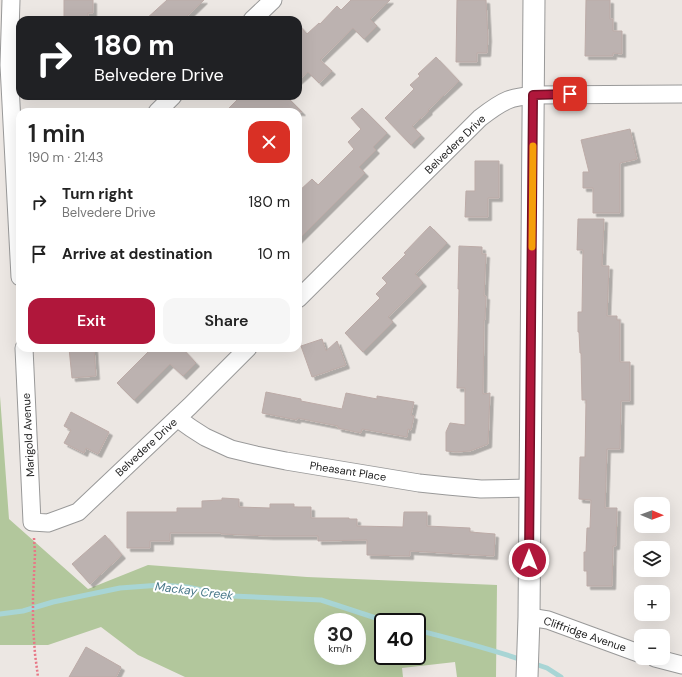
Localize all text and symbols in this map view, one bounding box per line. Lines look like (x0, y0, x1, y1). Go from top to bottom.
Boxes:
text: 180 m (94, 27, 175, 64)
icon: right (28, 32, 80, 84)
text: Belvedere Drive (94, 63, 224, 87)
pin (553, 77, 587, 111)
icon: arrive (559, 83, 581, 105)
street label: Belvedere Drive (422, 111, 488, 177)
text: 1 min (28, 118, 85, 149)
button: close (248, 121, 290, 163)
text: 190 m · 21:43 (28, 149, 103, 166)
text: Turn right (62, 184, 133, 204)
icon: right (28, 191, 50, 213)
text: 180 m (249, 192, 290, 212)
text: Belvedere Drive (62, 204, 156, 221)
icon: arrive (28, 243, 50, 265)
text: Arrive at destination (62, 244, 213, 264)
text: 10 m (258, 244, 290, 264)
button: Exit (28, 298, 155, 344)
button: Share (163, 298, 290, 344)
street label: Marigold Avenue (19, 393, 37, 477)
street label: Belvedere Drive (112, 415, 180, 479)
street label: Pheasant Place (309, 458, 387, 484)
north arrow (634, 497, 670, 533)
map controls (634, 497, 670, 665)
position arrow (508, 539, 550, 581)
button: layers (634, 541, 670, 577)
water label: Mackay Creek (154, 578, 235, 604)
button: + (634, 585, 670, 621)
speed limit sign: 40 (374, 613, 426, 665)
street label: Cliffridge Avenue (542, 613, 628, 655)
text: 30 (327, 621, 353, 647)
button: − (634, 629, 670, 665)
text: km/h (328, 642, 352, 655)

